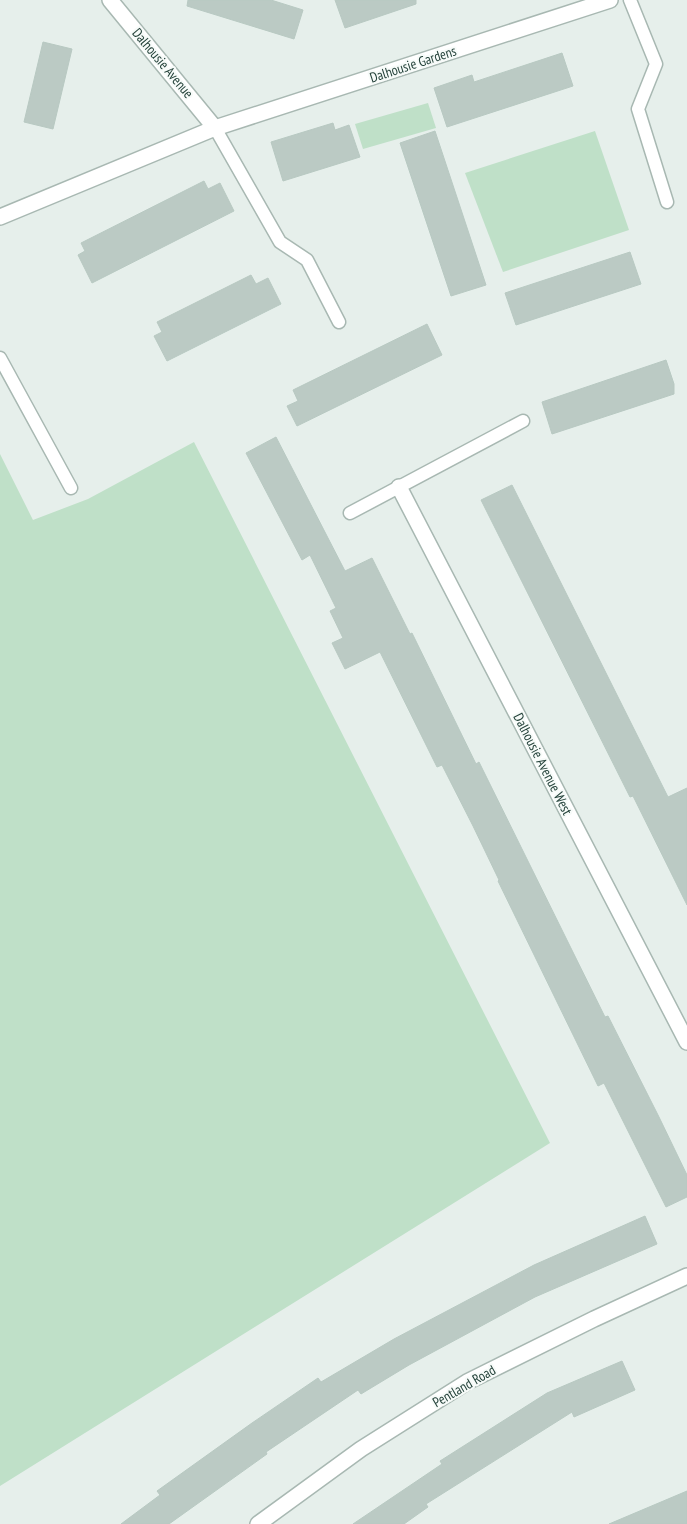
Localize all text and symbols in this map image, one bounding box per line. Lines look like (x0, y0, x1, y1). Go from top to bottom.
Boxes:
street label: Dalhousie Avenue (128, 24, 198, 102)
street label: Dalhousie Gardens (367, 41, 459, 86)
street label: Dalhousie Avenue West (510, 710, 577, 818)
street label: Pentland Road (429, 1361, 499, 1411)

